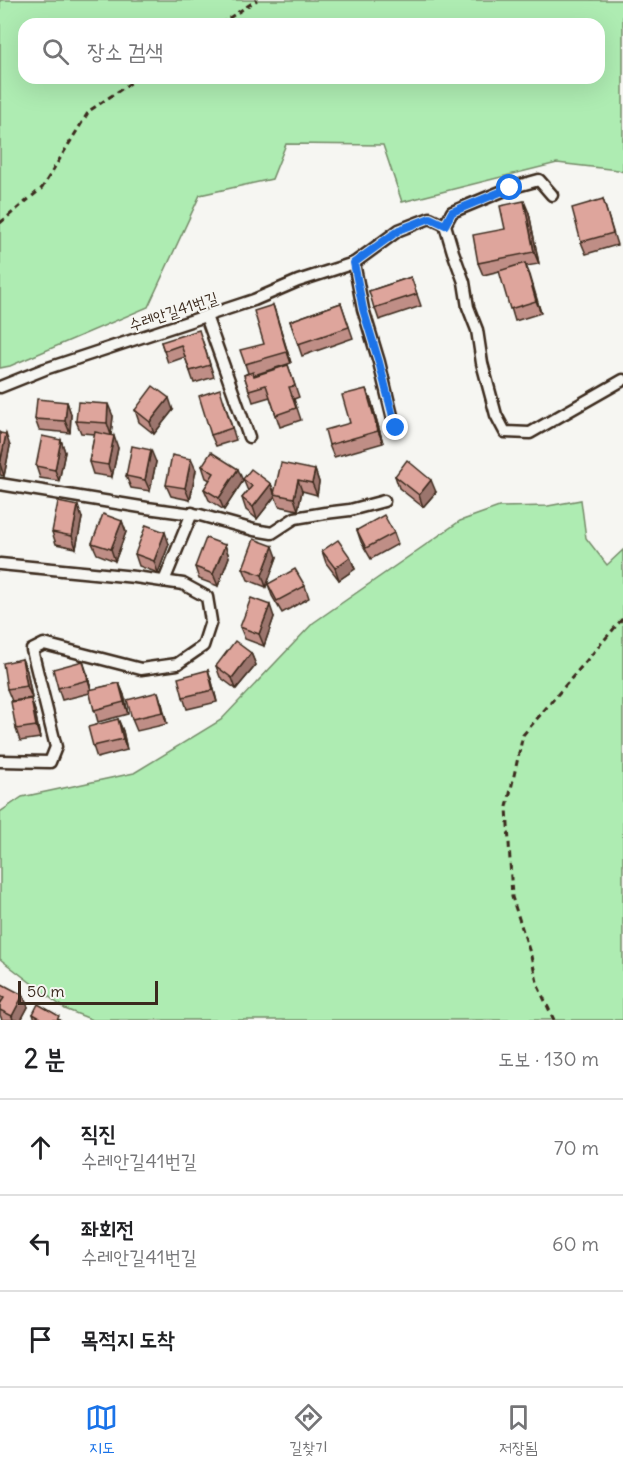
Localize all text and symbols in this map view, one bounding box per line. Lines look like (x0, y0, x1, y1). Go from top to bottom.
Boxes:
search box (18, 18, 605, 84)
icon: search (39, 35, 72, 68)
text: 장소 검색 (87, 37, 163, 65)
route start (496, 174, 522, 200)
street label: 수레안길41번길 (126, 287, 220, 335)
route end (382, 414, 408, 440)
scale bar (18, 978, 158, 1006)
text: 50 m (27, 981, 65, 1001)
text: 2 분 (24, 1042, 65, 1075)
text: 도보 · 130 m (498, 1046, 599, 1071)
text: 직진 (81, 1119, 116, 1147)
icon: ahead (24, 1131, 57, 1164)
text: 70 m (554, 1135, 599, 1160)
text: 수레안길41번길 (81, 1148, 197, 1173)
text: 좌회전 (81, 1215, 134, 1243)
icon: left (24, 1227, 57, 1260)
text: 60 m (552, 1231, 599, 1256)
text: 수레안길41번길 (81, 1244, 197, 1269)
icon: arrive (24, 1323, 57, 1356)
text: 목적지 도착 (81, 1325, 175, 1353)
tab: 지도 (85, 1401, 118, 1458)
tab: 길찾기 (289, 1401, 328, 1458)
tab: 저장됨 (499, 1401, 538, 1458)

